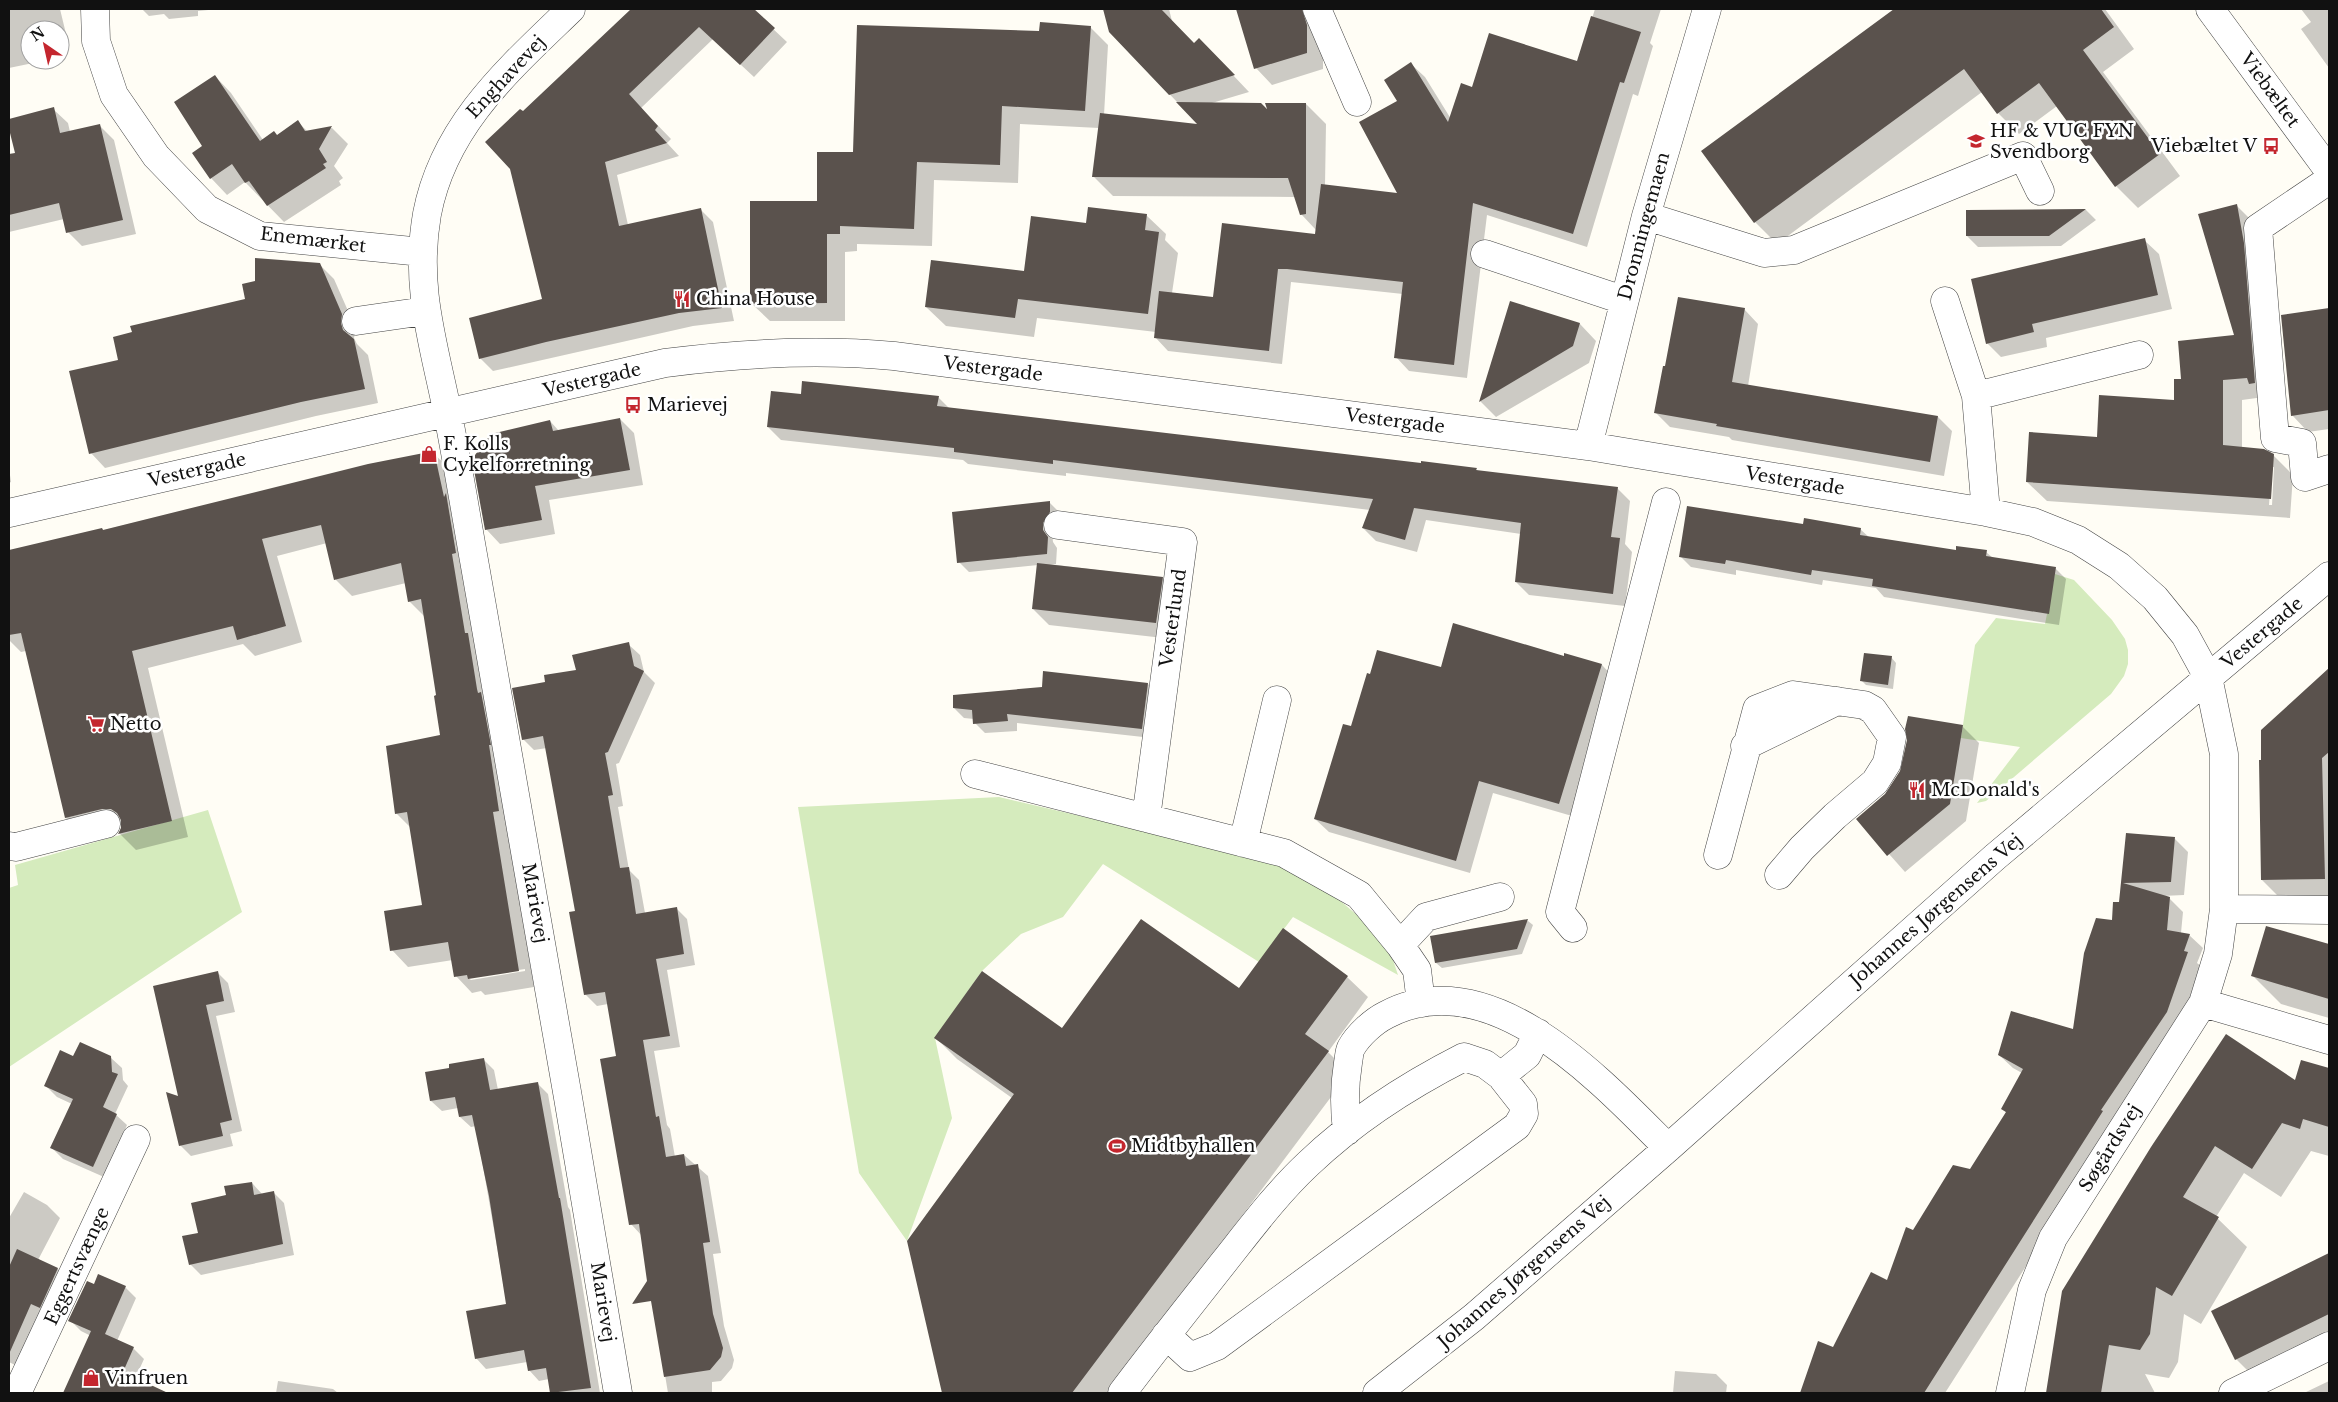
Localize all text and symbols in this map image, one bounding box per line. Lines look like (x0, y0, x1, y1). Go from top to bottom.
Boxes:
north arrow (20, 20, 70, 70)
text: N (27, 23, 48, 45)
street label: Enghavevej (462, 31, 550, 123)
street label: Viebæltet (2235, 47, 2305, 132)
place label: HF & VUC FYN Svendborg (1990, 120, 2134, 163)
school or university icon: HF & VUC FYN Svendborg (1966, 131, 1986, 151)
place label: Viebæltet V (2150, 135, 2258, 157)
bus stop icon: Viebæltet V (2261, 136, 2281, 156)
street label: Dronningemaen (1614, 150, 1674, 302)
street label: Enemærket (259, 223, 367, 257)
place label: China House (696, 288, 815, 310)
restaurant icon: China House (672, 289, 692, 309)
street label: Vestergade (941, 352, 1044, 386)
street label: Vestergade (540, 358, 643, 402)
place label: Marievej (647, 394, 728, 416)
bus stop icon: Marievej (623, 395, 643, 415)
street label: Vestergade (1343, 404, 1446, 438)
place label: F. Kolls Cykelforretning (443, 433, 590, 476)
shop icon: F. Kolls Cykelforretning (419, 444, 439, 464)
street label: Vestergade (145, 448, 248, 492)
street label: Vestergade (1743, 462, 1846, 500)
street label: Vesterlund (1155, 567, 1191, 670)
street label: Vestergade (2216, 592, 2307, 674)
place label: Netto (110, 713, 161, 735)
supermarket icon: Netto (86, 714, 106, 734)
place label: McDonald's (1931, 779, 2040, 801)
restaurant icon: McDonald's (1907, 780, 1927, 800)
street label: Johannes Jørgensens Vej (1844, 829, 2027, 992)
street label: Marievej (517, 861, 553, 945)
street label: Søgårdsvej (2074, 1100, 2146, 1196)
place label: Midtbyhallen (1131, 1135, 1255, 1157)
sports icon: Midtbyhallen (1107, 1136, 1127, 1156)
street label: Johannes Jørgensens Vej (1432, 1191, 1615, 1354)
street label: Eggertsvænge (40, 1203, 114, 1329)
street label: Marievej (586, 1260, 620, 1344)
place label: Vinfruen (104, 1367, 188, 1389)
shop icon: Vinfruen (81, 1368, 101, 1388)

